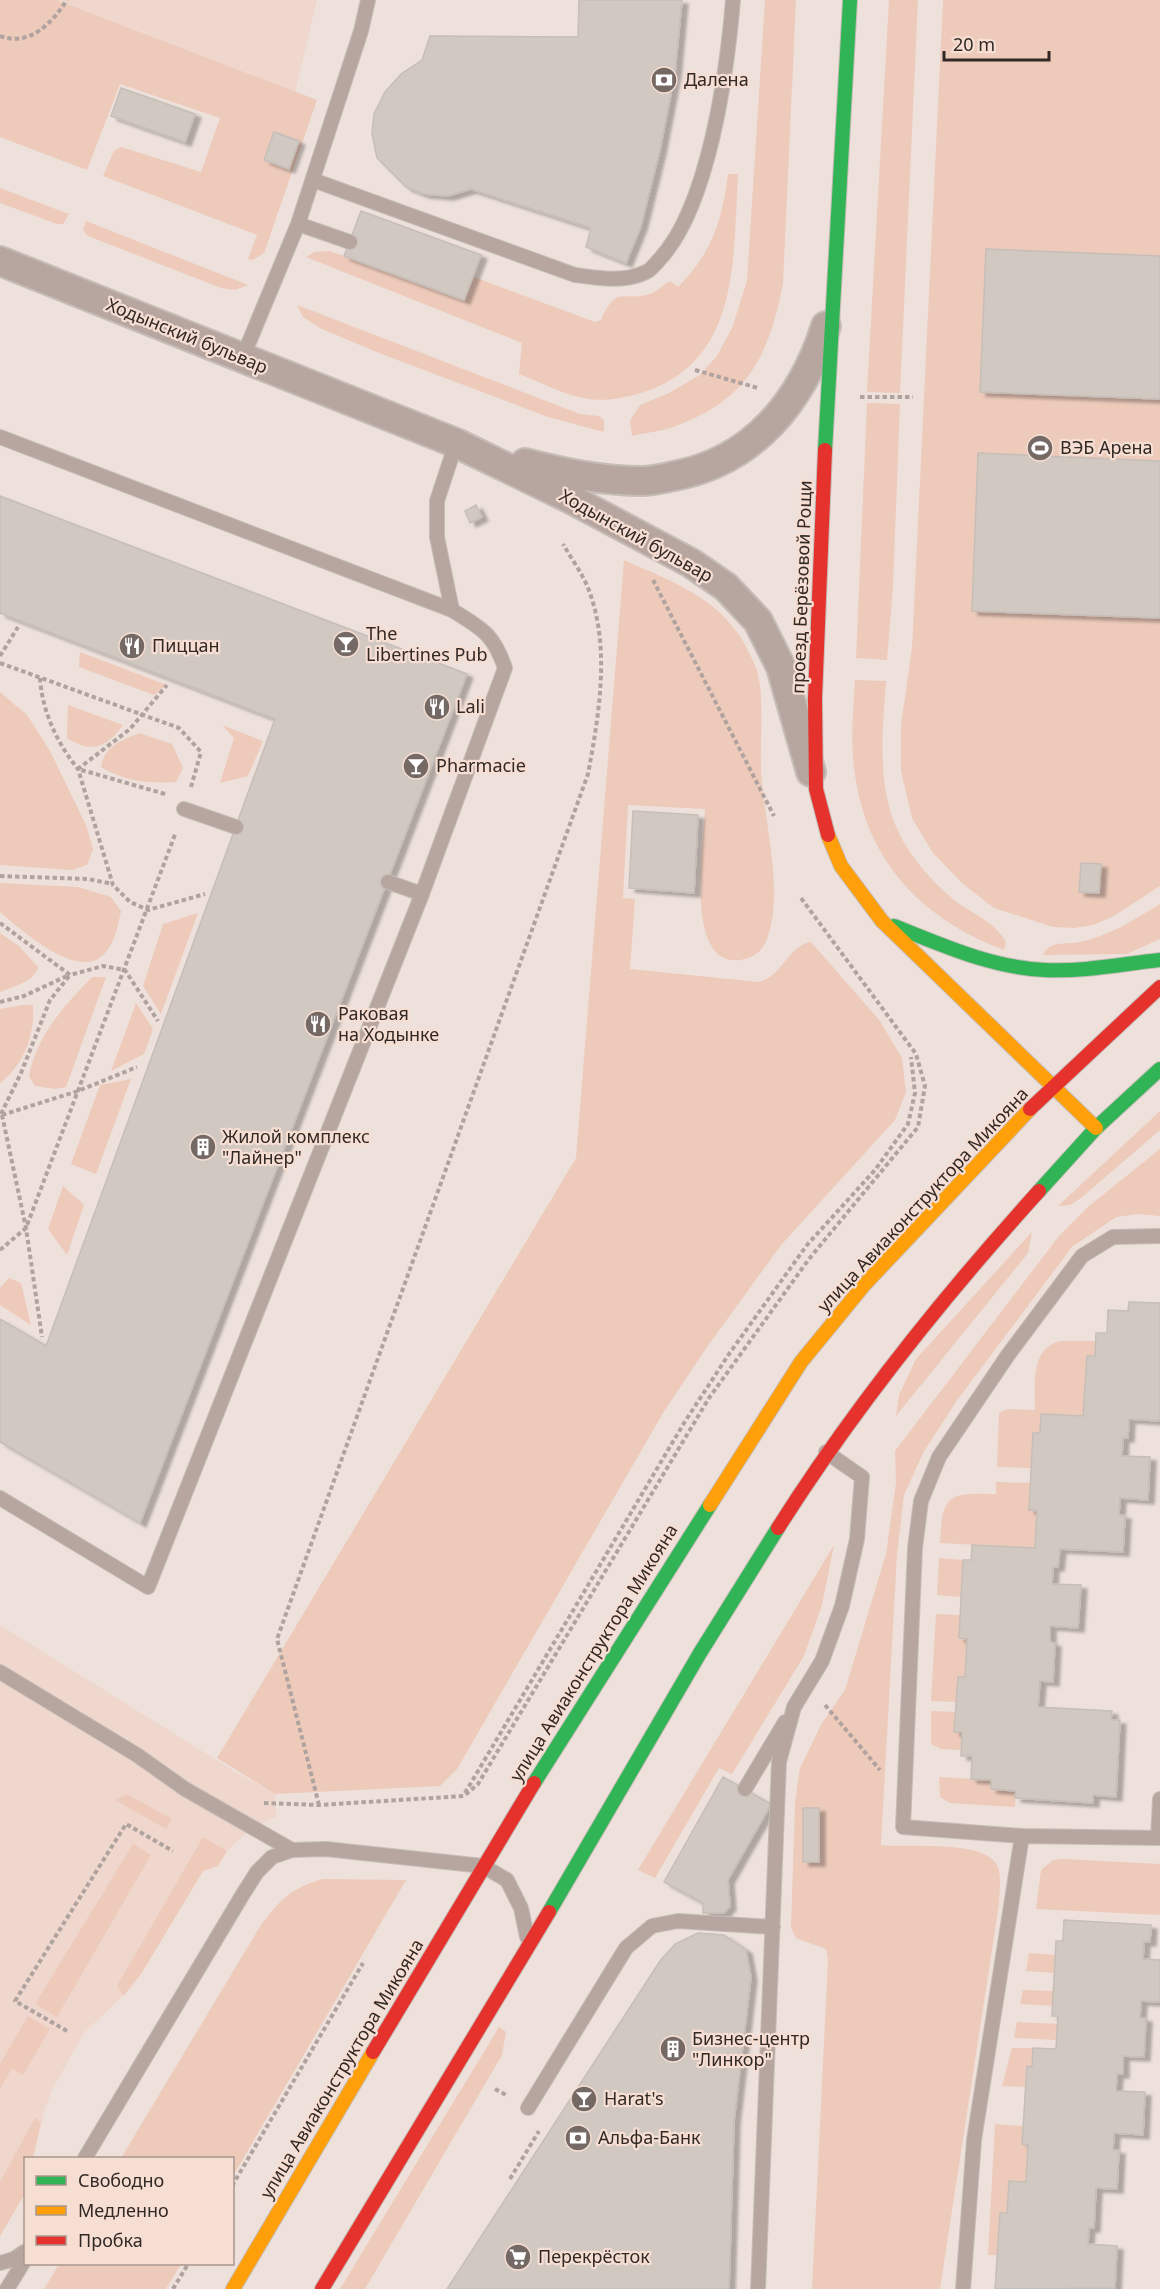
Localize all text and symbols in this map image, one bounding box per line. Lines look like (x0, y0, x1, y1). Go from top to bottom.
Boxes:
scale bar (944, 24, 1049, 62)
text: 20 m (953, 32, 995, 56)
bank icon: Далена (649, 65, 679, 95)
place label: Далена (684, 67, 749, 91)
street label: Ходынский бульвар (103, 292, 272, 378)
sports icon: ВЭБ Арена (1025, 433, 1055, 463)
place label: ВЭБ Арена (1060, 435, 1152, 459)
street label: проезд Берёзовой Рощи (785, 480, 817, 694)
street label: Ходынский бульвар (556, 483, 717, 587)
place label: The Libertines Pub (366, 621, 488, 666)
bar icon: The Libertines Pub (331, 629, 361, 659)
restaurant icon: Пиццан (117, 631, 147, 661)
place label: Пиццан (152, 633, 219, 657)
restaurant icon: Lali (422, 692, 452, 722)
place label: Lali (456, 694, 485, 718)
bar icon: Pharmacie (401, 751, 431, 781)
place label: Pharmacie (436, 753, 526, 777)
place label: Раковая на Ходынке (338, 1001, 439, 1046)
restaurant icon: Раковая на Ходынке (303, 1009, 333, 1039)
street label: улица Авиаконструктора Микояна (812, 1082, 1033, 1317)
place label: Жилой комплекс "Лайнер" (222, 1124, 370, 1169)
building icon: Жилой комплекс "Лайнер" (188, 1132, 218, 1162)
street label: улица Авиаконструктора Микояна (504, 1519, 683, 1786)
street label: улица Авиаконструктора Микояна (254, 1934, 428, 2203)
place label: Бизнес-центр "Линкор" (692, 2026, 810, 2071)
building icon: Бизнес-центр "Линкор" (658, 2034, 688, 2064)
bar icon: Harat's (569, 2084, 599, 2114)
place label: Harat's (604, 2086, 664, 2110)
bank icon: Альфа-Банк (563, 2123, 593, 2153)
place label: Альфа-Банк (598, 2125, 701, 2149)
legend (24, 2157, 234, 2265)
text: Свободно (78, 2168, 164, 2192)
text: Медленно (78, 2198, 169, 2222)
text: Пробка (78, 2228, 143, 2252)
supermarket icon: Перекрёсток (503, 2242, 533, 2272)
place label: Перекрёсток (538, 2244, 650, 2268)

